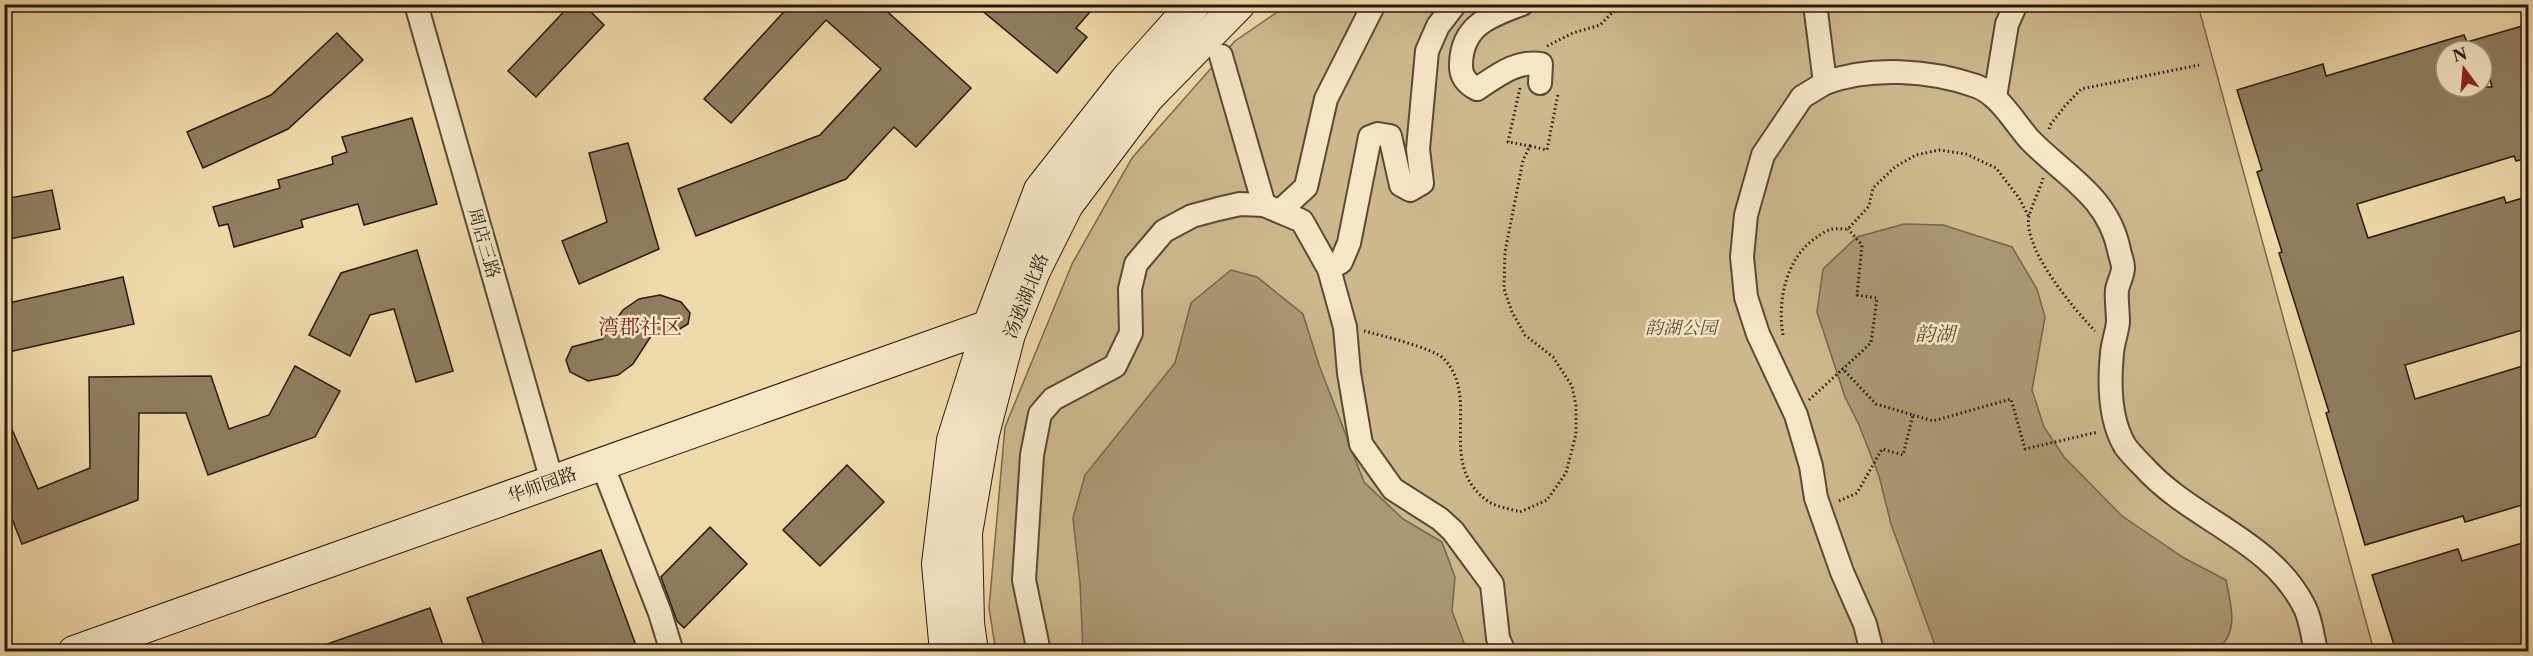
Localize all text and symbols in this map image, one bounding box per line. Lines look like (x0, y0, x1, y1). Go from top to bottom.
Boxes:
north arrow (2434, 39, 2494, 99)
text: N (2450, 43, 2469, 66)
street label: 周店三路 (464, 205, 504, 281)
street label: 汤逊湖北路 (999, 250, 1053, 342)
district label: 湾郡社区 (598, 314, 682, 339)
park label: 韵湖公园 (1645, 317, 1720, 339)
water label: 韵湖 (1915, 322, 1958, 346)
street label: 华师园路 (504, 462, 580, 508)

